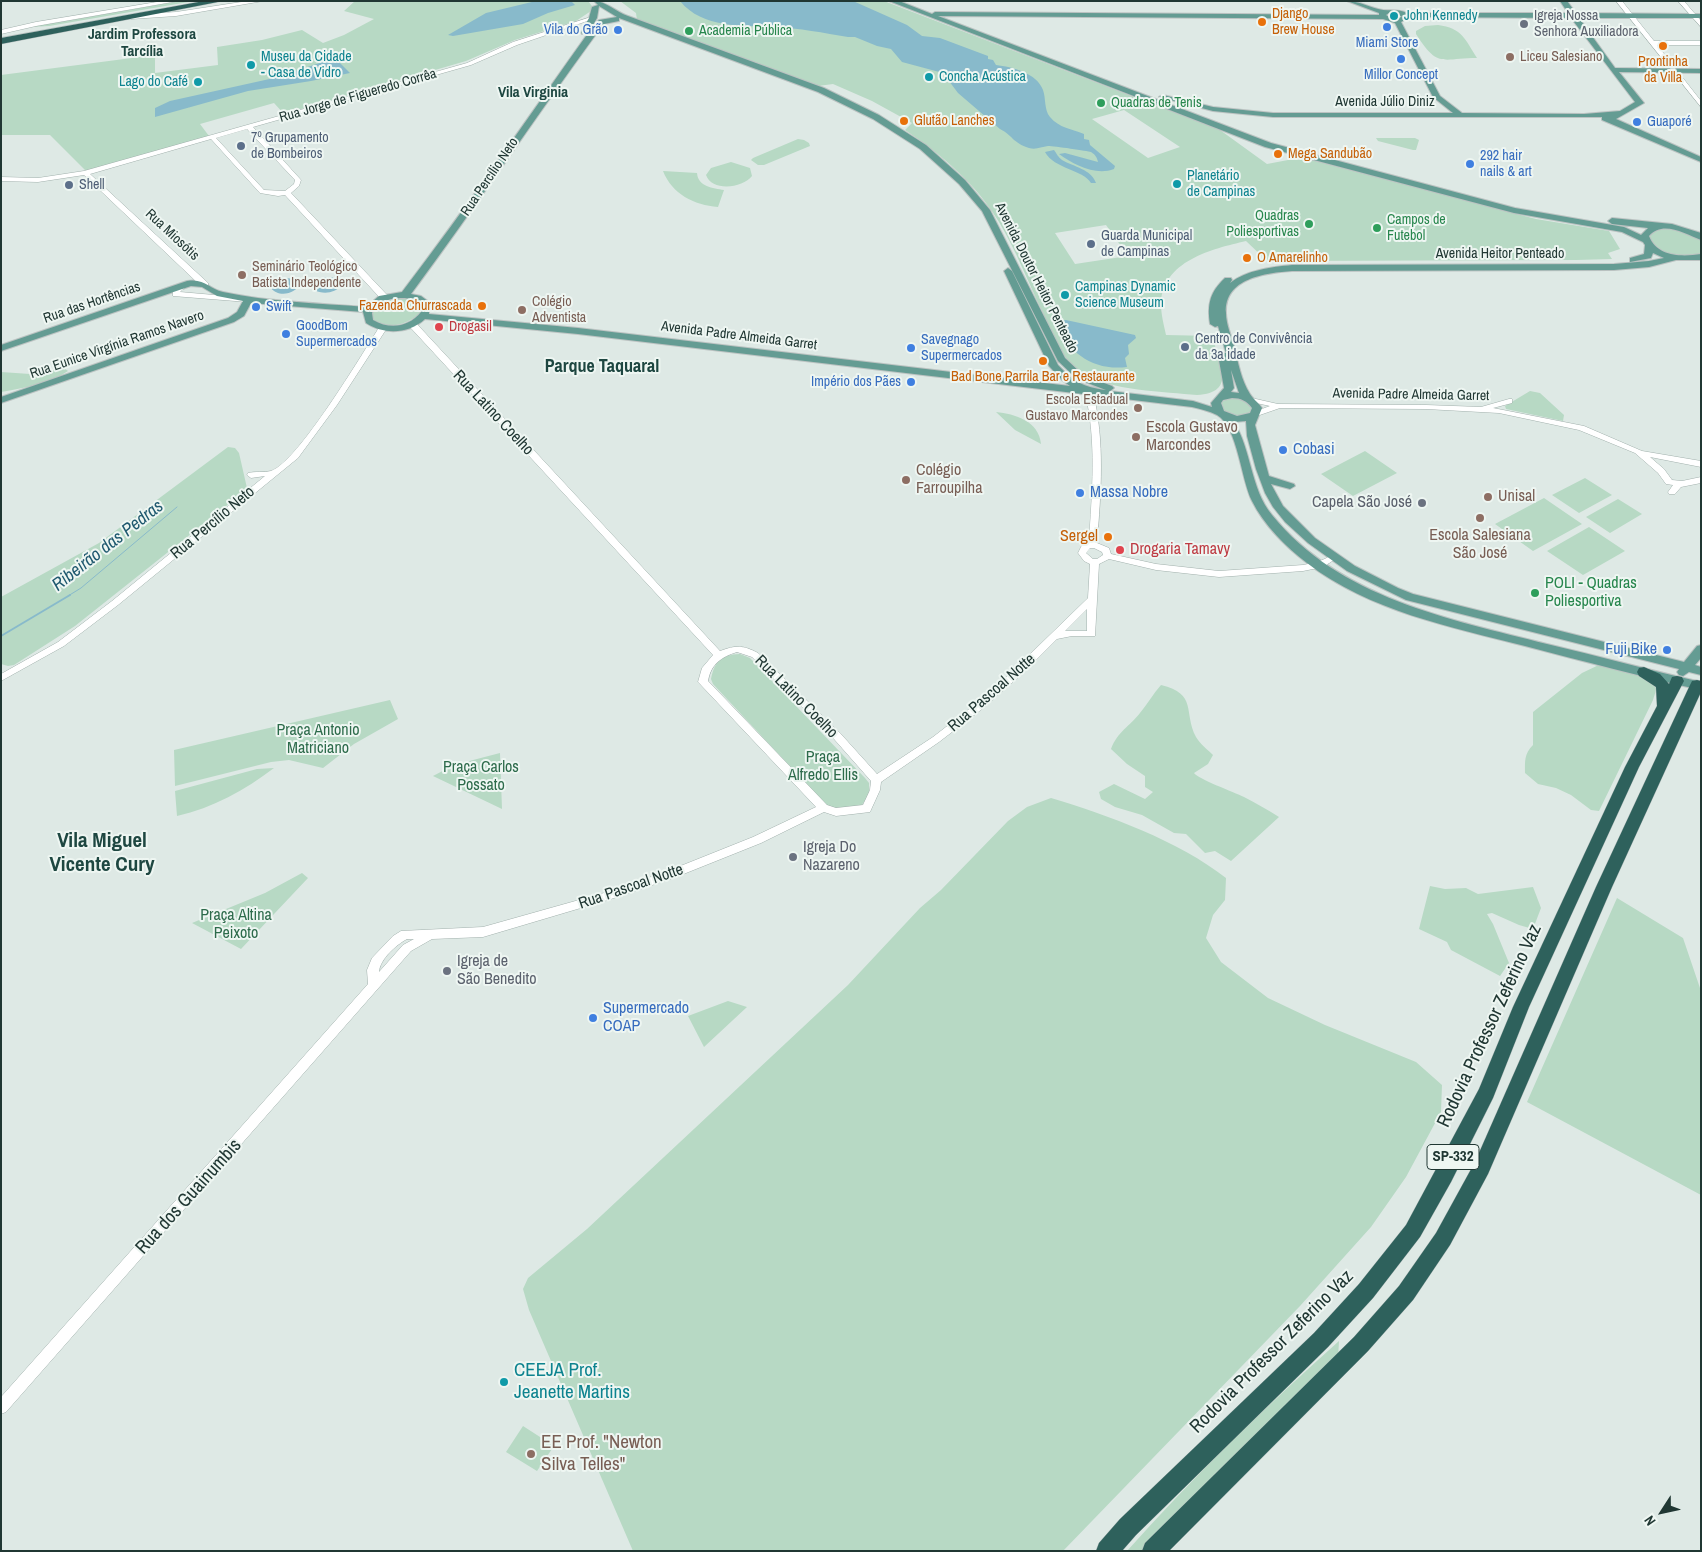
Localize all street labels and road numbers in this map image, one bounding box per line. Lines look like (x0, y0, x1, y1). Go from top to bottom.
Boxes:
street label: Rua Jorge de Figueredo Corrêa (277, 65, 439, 127)
street label: Avenida Júlio Diniz (1335, 94, 1435, 110)
street label: Rua Percílio Neto (458, 135, 522, 219)
street label: Avenida Doutor Heitor Penteado (991, 200, 1081, 356)
street label: Rua Miosótis (142, 206, 202, 264)
street label: Avenida Heitor Penteado (1436, 246, 1564, 262)
street label: Rua das Hortências (41, 279, 143, 327)
street label: Rua Eunice Virgínia Ramos Navero (28, 307, 206, 383)
street label: Avenida Padre Almeida Garret (660, 318, 818, 354)
street label: Rua Latino Coelho (449, 366, 537, 460)
street label: Avenida Padre Almeida Garret (1332, 385, 1490, 405)
street label: Rua Percílio Neto (167, 482, 259, 564)
street label: Rua Pascoal Notte (944, 650, 1040, 736)
street label: Rua Latino Coelho (751, 652, 841, 742)
street label: Rua Pascoal Notte (576, 860, 686, 914)
street label: Rodovia Professor Zeferino Vaz (1433, 921, 1547, 1131)
street label: Rua dos Guainumbis (131, 1135, 247, 1259)
road number: SP-332 (1427, 1144, 1479, 1170)
street label: Rodovia Professor Zeferino Vaz (1186, 1266, 1358, 1438)

